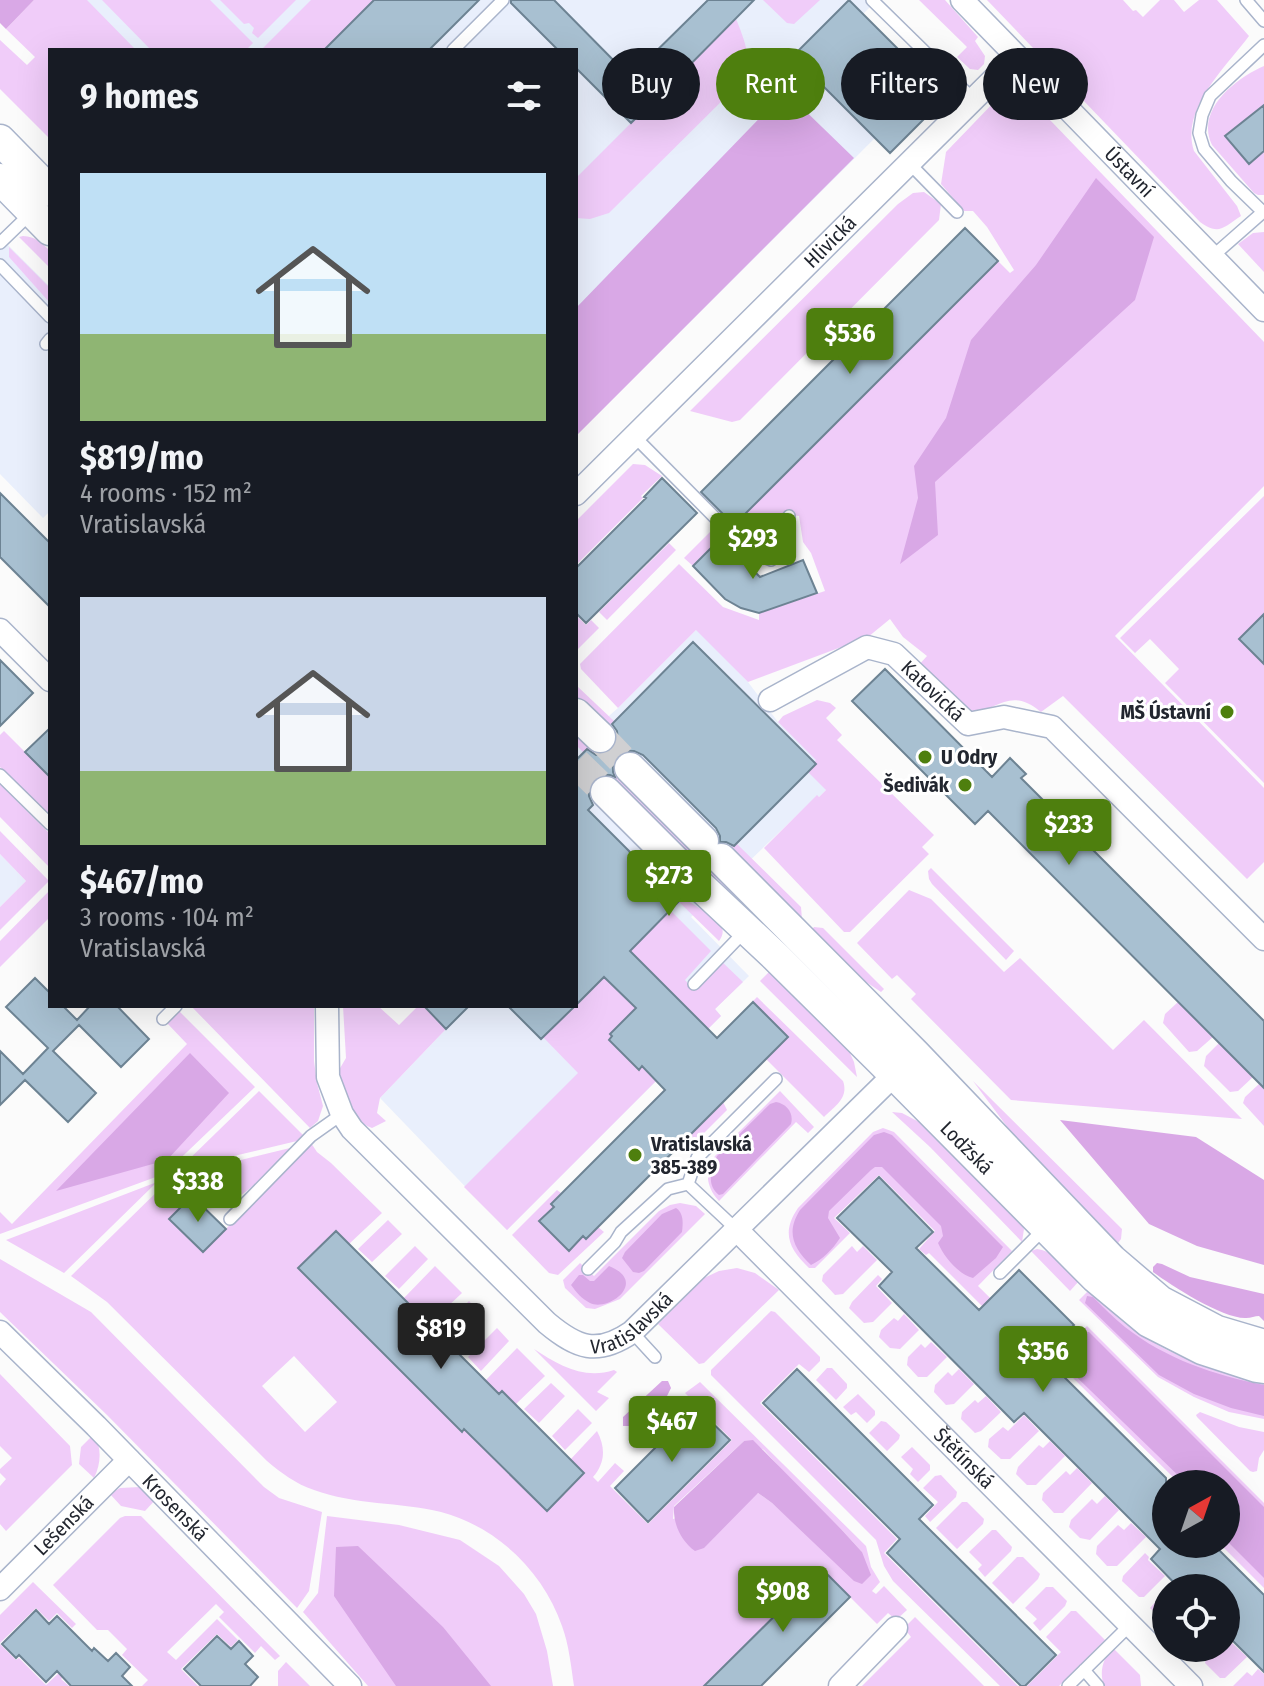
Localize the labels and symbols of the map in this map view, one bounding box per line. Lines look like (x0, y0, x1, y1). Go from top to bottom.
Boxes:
street label: Ústavní (1100, 142, 1159, 202)
street label: Hlivická (799, 211, 861, 273)
pin: $536 (803, 308, 897, 376)
pin: $293 (706, 513, 800, 581)
street label: Katovická (896, 655, 970, 726)
place label: MŠ Ústavní (1120, 699, 1212, 724)
marker: MŠ Ústavní (1218, 703, 1236, 721)
place label: U Odry (941, 745, 998, 769)
marker: U Odry (916, 748, 934, 766)
place label: Šedivák (883, 772, 950, 797)
marker: Šedivák (956, 776, 974, 794)
pin: $233 (1022, 799, 1116, 867)
pin: $273 (622, 850, 716, 918)
street label: Lodžská (935, 1116, 998, 1179)
place label: Vratislavská 385-389 (650, 1132, 752, 1179)
marker: Vratislavská 385-389 (626, 1146, 644, 1164)
pin: $338 (151, 1156, 245, 1224)
street label: Vratislavská (590, 1287, 678, 1359)
pin: $819 (394, 1303, 488, 1371)
pin: $356 (996, 1326, 1090, 1394)
pin: $467 (625, 1396, 719, 1464)
street label: Štětínská (929, 1423, 999, 1493)
street label: Krosenská (138, 1469, 213, 1546)
north arrow (1152, 1470, 1240, 1558)
street label: Lešenská (29, 1490, 99, 1560)
pin: $908 (736, 1566, 830, 1634)

